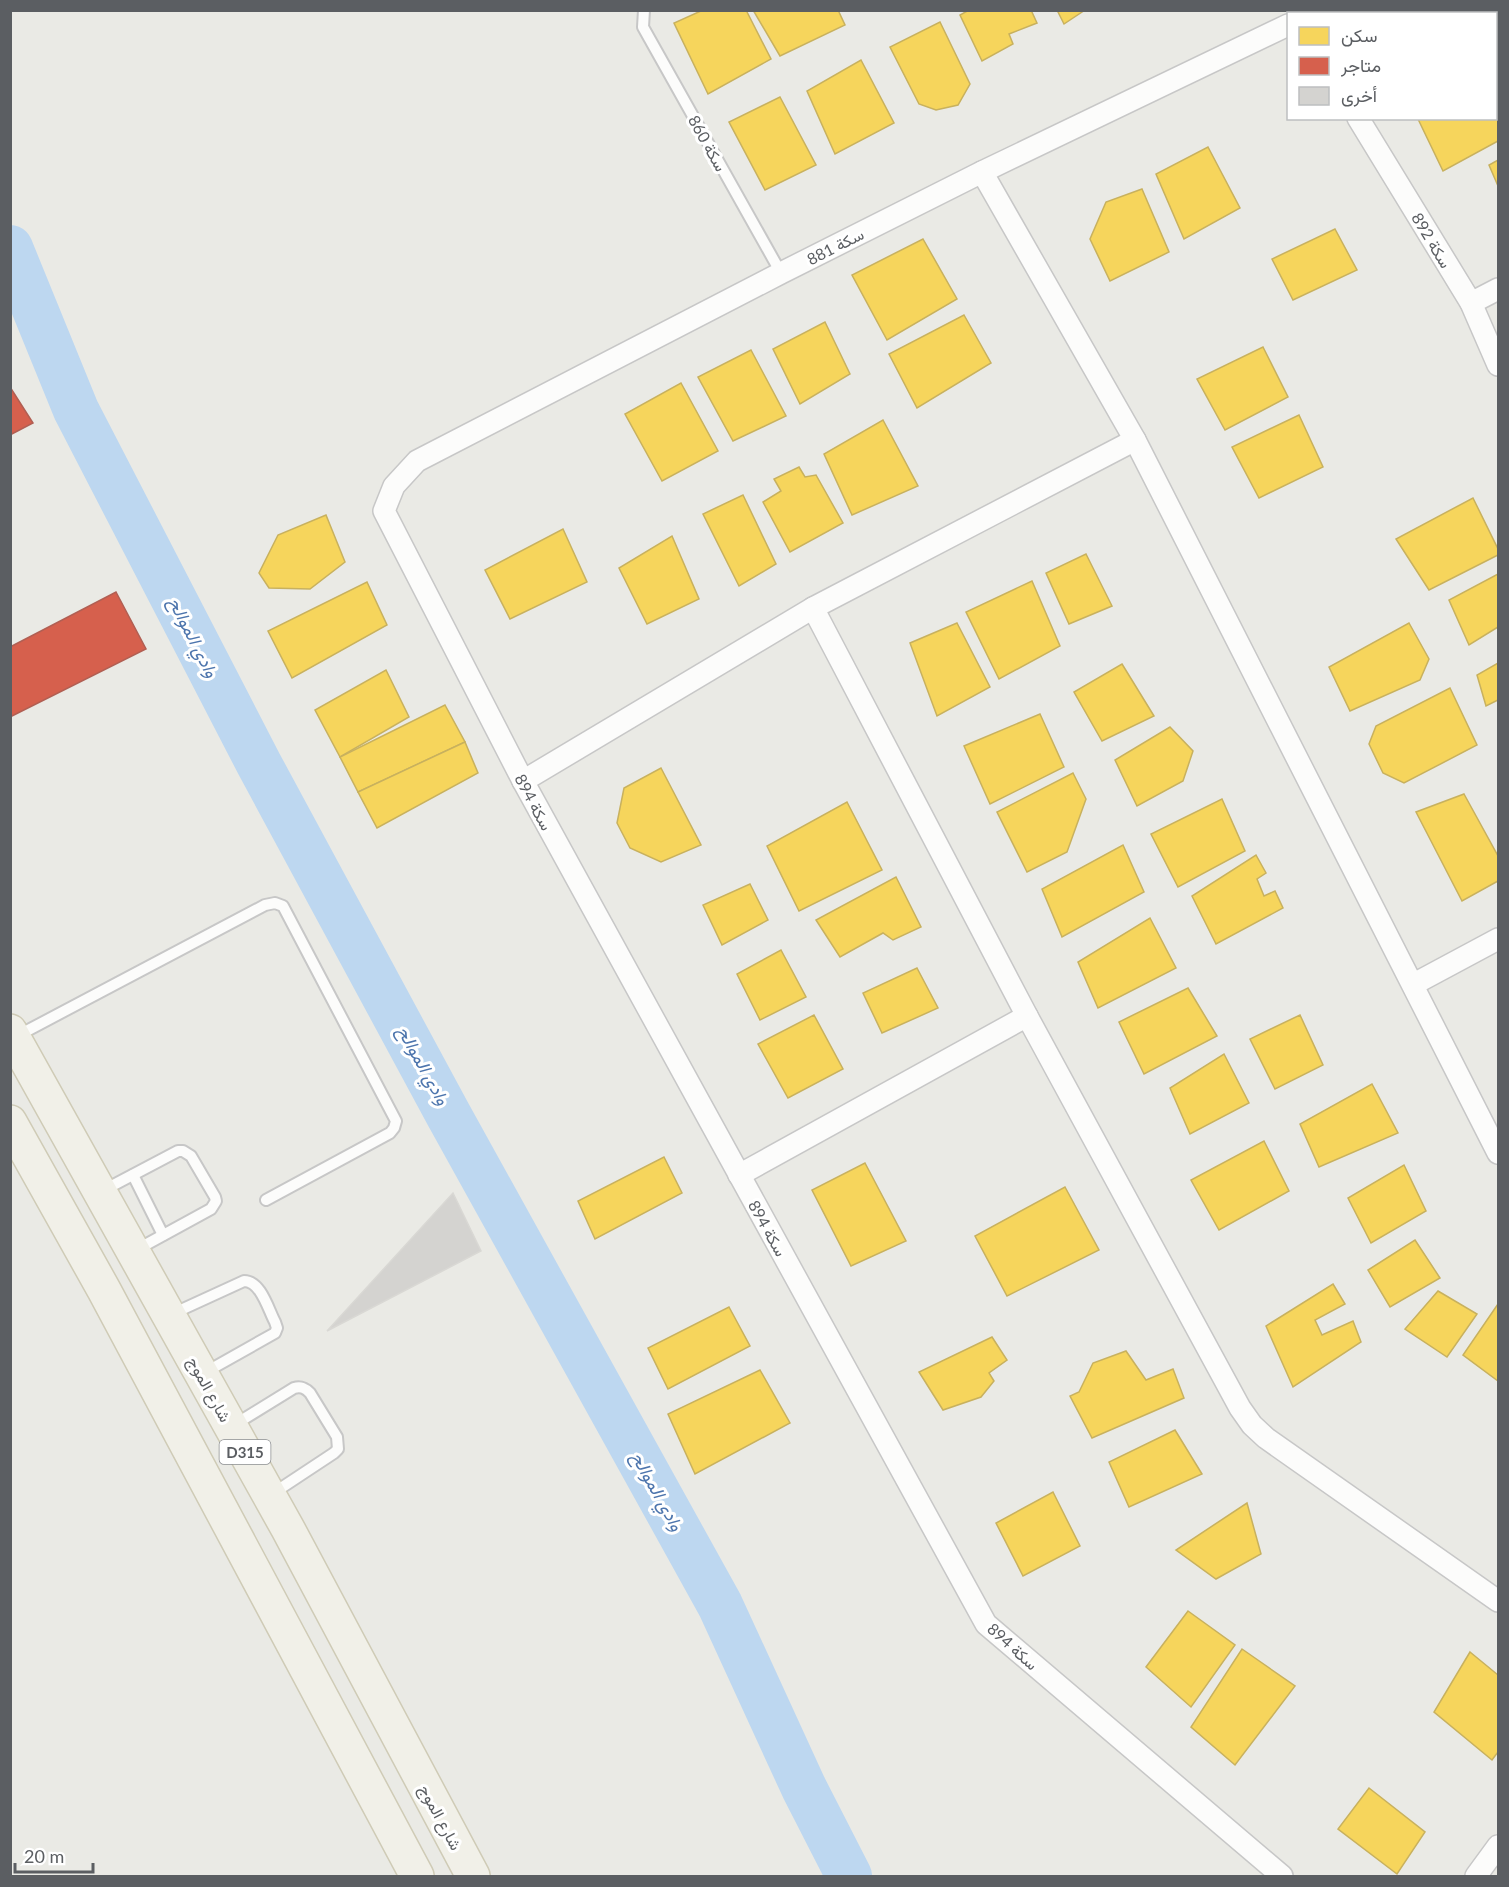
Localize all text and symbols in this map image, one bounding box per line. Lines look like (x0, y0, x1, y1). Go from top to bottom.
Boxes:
legend (1287, 12, 1497, 120)
text: سكن (1341, 24, 1377, 47)
text: متاجر (1340, 54, 1381, 77)
text: أخرى (1341, 84, 1377, 107)
street label: سكة 860 (685, 112, 731, 174)
street label: سكة 892 (1408, 209, 1456, 271)
street label: سكة 881 (803, 224, 867, 268)
water label: وادي الموالح (160, 593, 224, 683)
street label: سكة 894 (511, 771, 557, 833)
water label: وادي الموالح (389, 1022, 455, 1111)
street label: سكة 894 (745, 1197, 791, 1259)
street label: شارع الموج (182, 1353, 236, 1426)
road number: D315 (220, 1440, 270, 1464)
water label: وادي الموالح (623, 1448, 689, 1537)
street label: سكة 894 (984, 1619, 1042, 1673)
street label: شارع الموج (413, 1781, 466, 1854)
scale bar (15, 1836, 93, 1874)
text: 20 m (24, 1845, 64, 1867)

